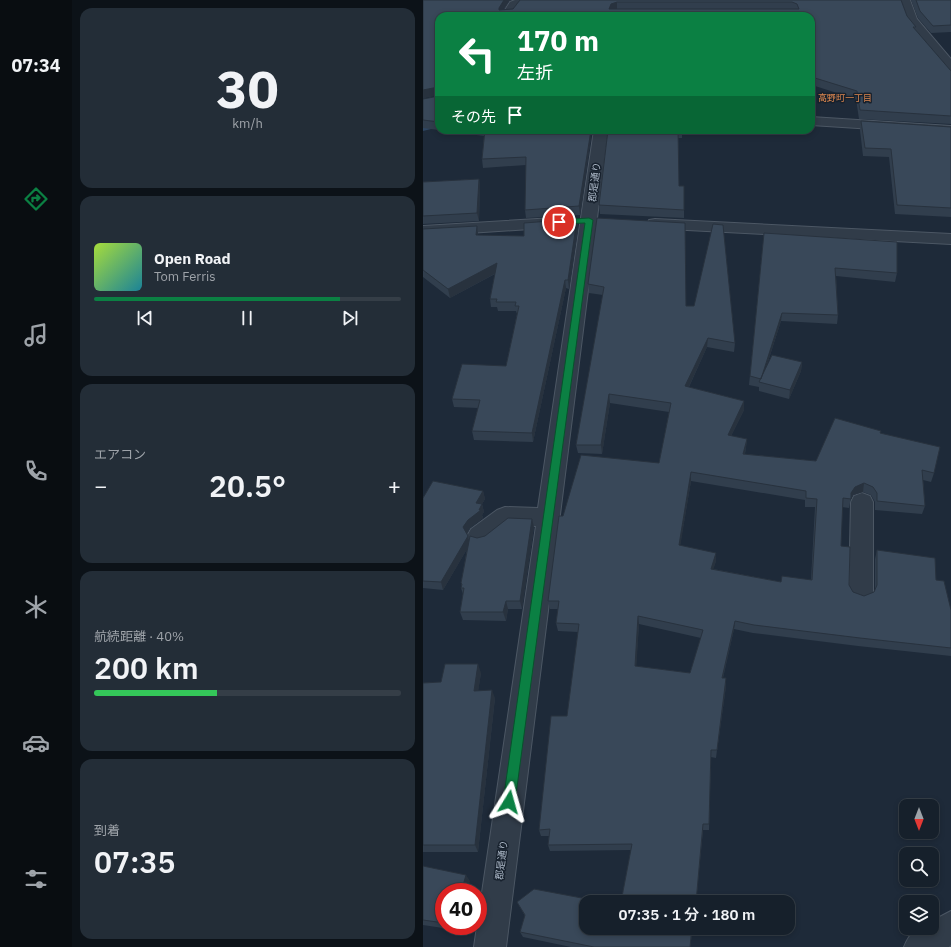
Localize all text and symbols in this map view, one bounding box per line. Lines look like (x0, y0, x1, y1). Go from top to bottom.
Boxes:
text: 170 m (517, 22, 599, 59)
icon: left (451, 28, 503, 80)
text: 07:34 (11, 54, 61, 77)
text: 30 (216, 55, 279, 122)
text: 左折 (517, 61, 553, 84)
district label: 高野町一丁目 (818, 92, 872, 103)
icon: arrive (504, 104, 526, 126)
text: その先 (451, 107, 496, 126)
text: km/h (232, 115, 263, 132)
street label: 郡是通り (586, 161, 603, 203)
icon: directions (22, 185, 50, 213)
pin (542, 205, 576, 239)
icon: arrive (548, 211, 570, 233)
text: Open Road (154, 249, 231, 268)
text: Tom Ferris (154, 268, 216, 285)
icon: previous (134, 307, 156, 329)
icon: pause (236, 307, 258, 329)
icon: next (339, 307, 361, 329)
icon: music (22, 321, 50, 349)
text: エアコン (94, 446, 146, 463)
icon: phone (22, 457, 50, 485)
text: 20.5° (209, 466, 286, 505)
text: − (94, 471, 107, 500)
text: + (388, 471, 401, 500)
icon: climate (22, 593, 50, 621)
text: 航続距離 · 40% (94, 628, 184, 645)
text: 200 km (94, 648, 199, 687)
icon: car (22, 729, 50, 757)
position arrow (488, 781, 530, 823)
north arrow (899, 799, 939, 839)
map controls (899, 799, 939, 935)
text: 到着 (94, 822, 120, 839)
street label: 郡是通り (493, 839, 510, 881)
text: 07:35 (94, 842, 176, 881)
button: search (899, 847, 939, 887)
icon: filters (22, 865, 50, 893)
speed limit sign: 40 (435, 883, 487, 935)
button: layers (899, 895, 939, 935)
text: 07:35 · 1 分 · 180 m (619, 905, 755, 924)

